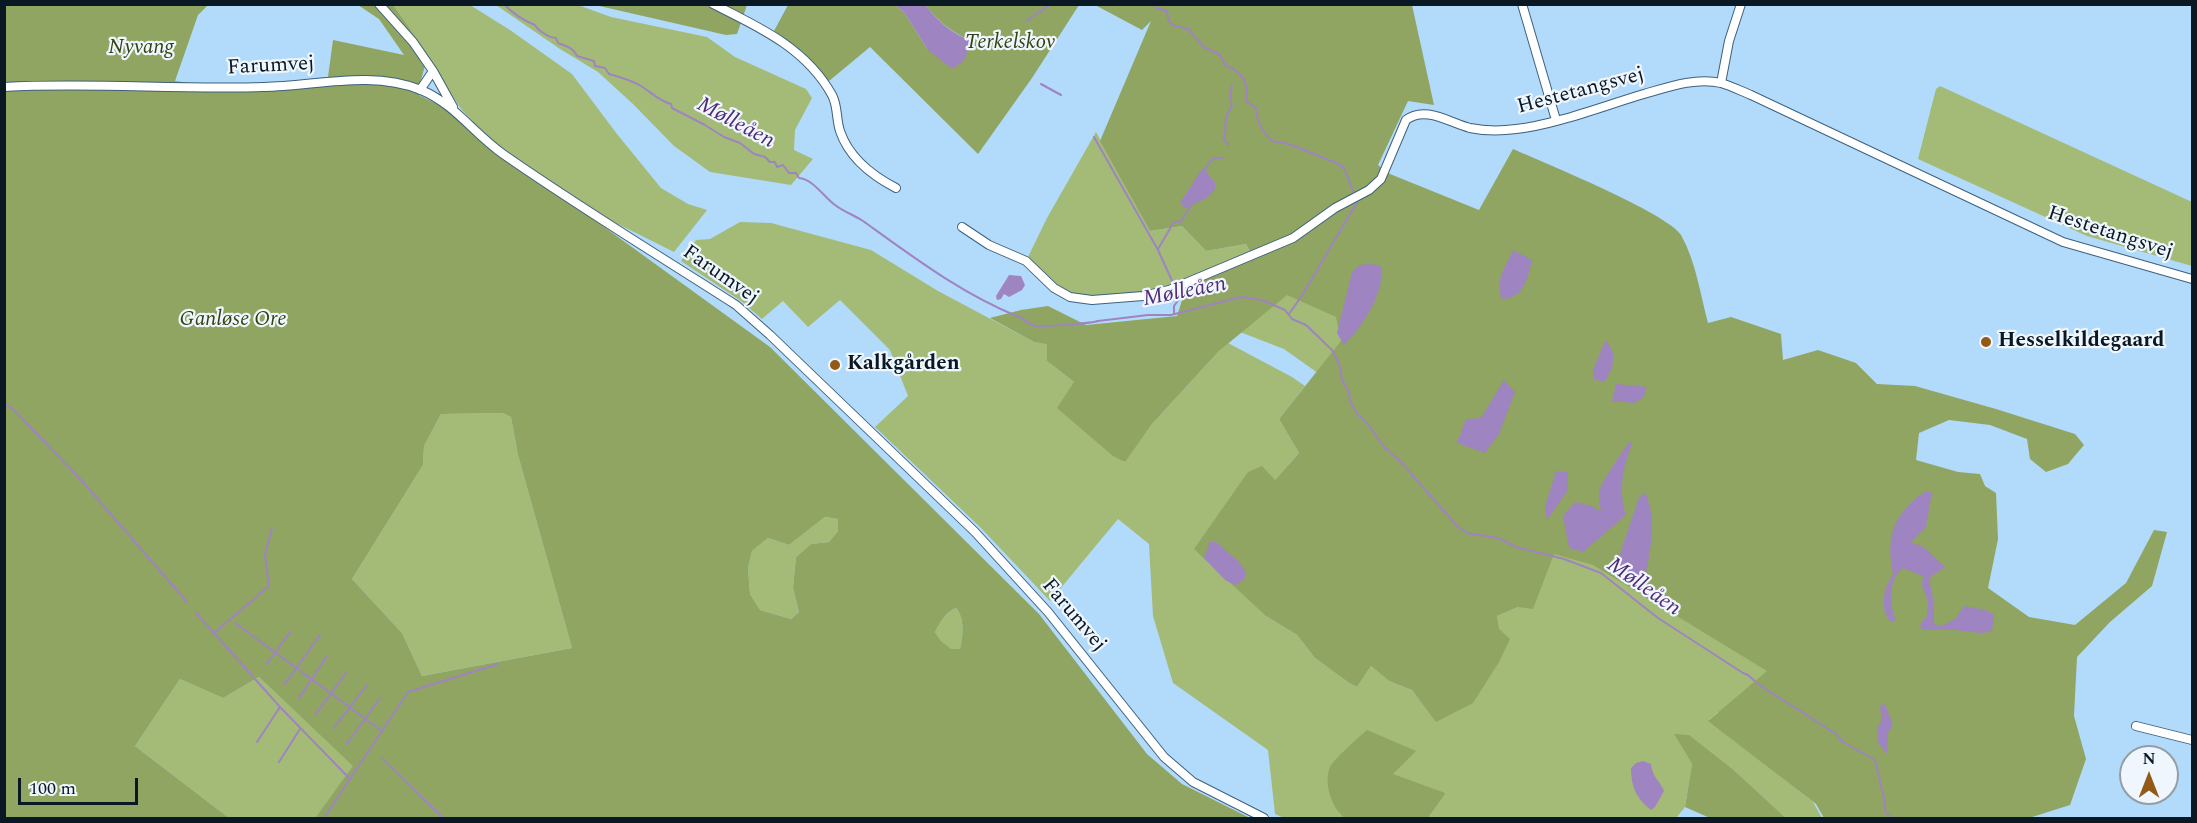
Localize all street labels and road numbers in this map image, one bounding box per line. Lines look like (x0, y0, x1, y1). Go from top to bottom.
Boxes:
street label: Farumvej (227, 52, 315, 82)
street label: Hestetangsvej (1515, 63, 1647, 121)
street label: Hestetangsvej (2044, 202, 2176, 266)
street label: Farumvej (677, 241, 763, 311)
street label: Farumvej (1035, 574, 1111, 658)

